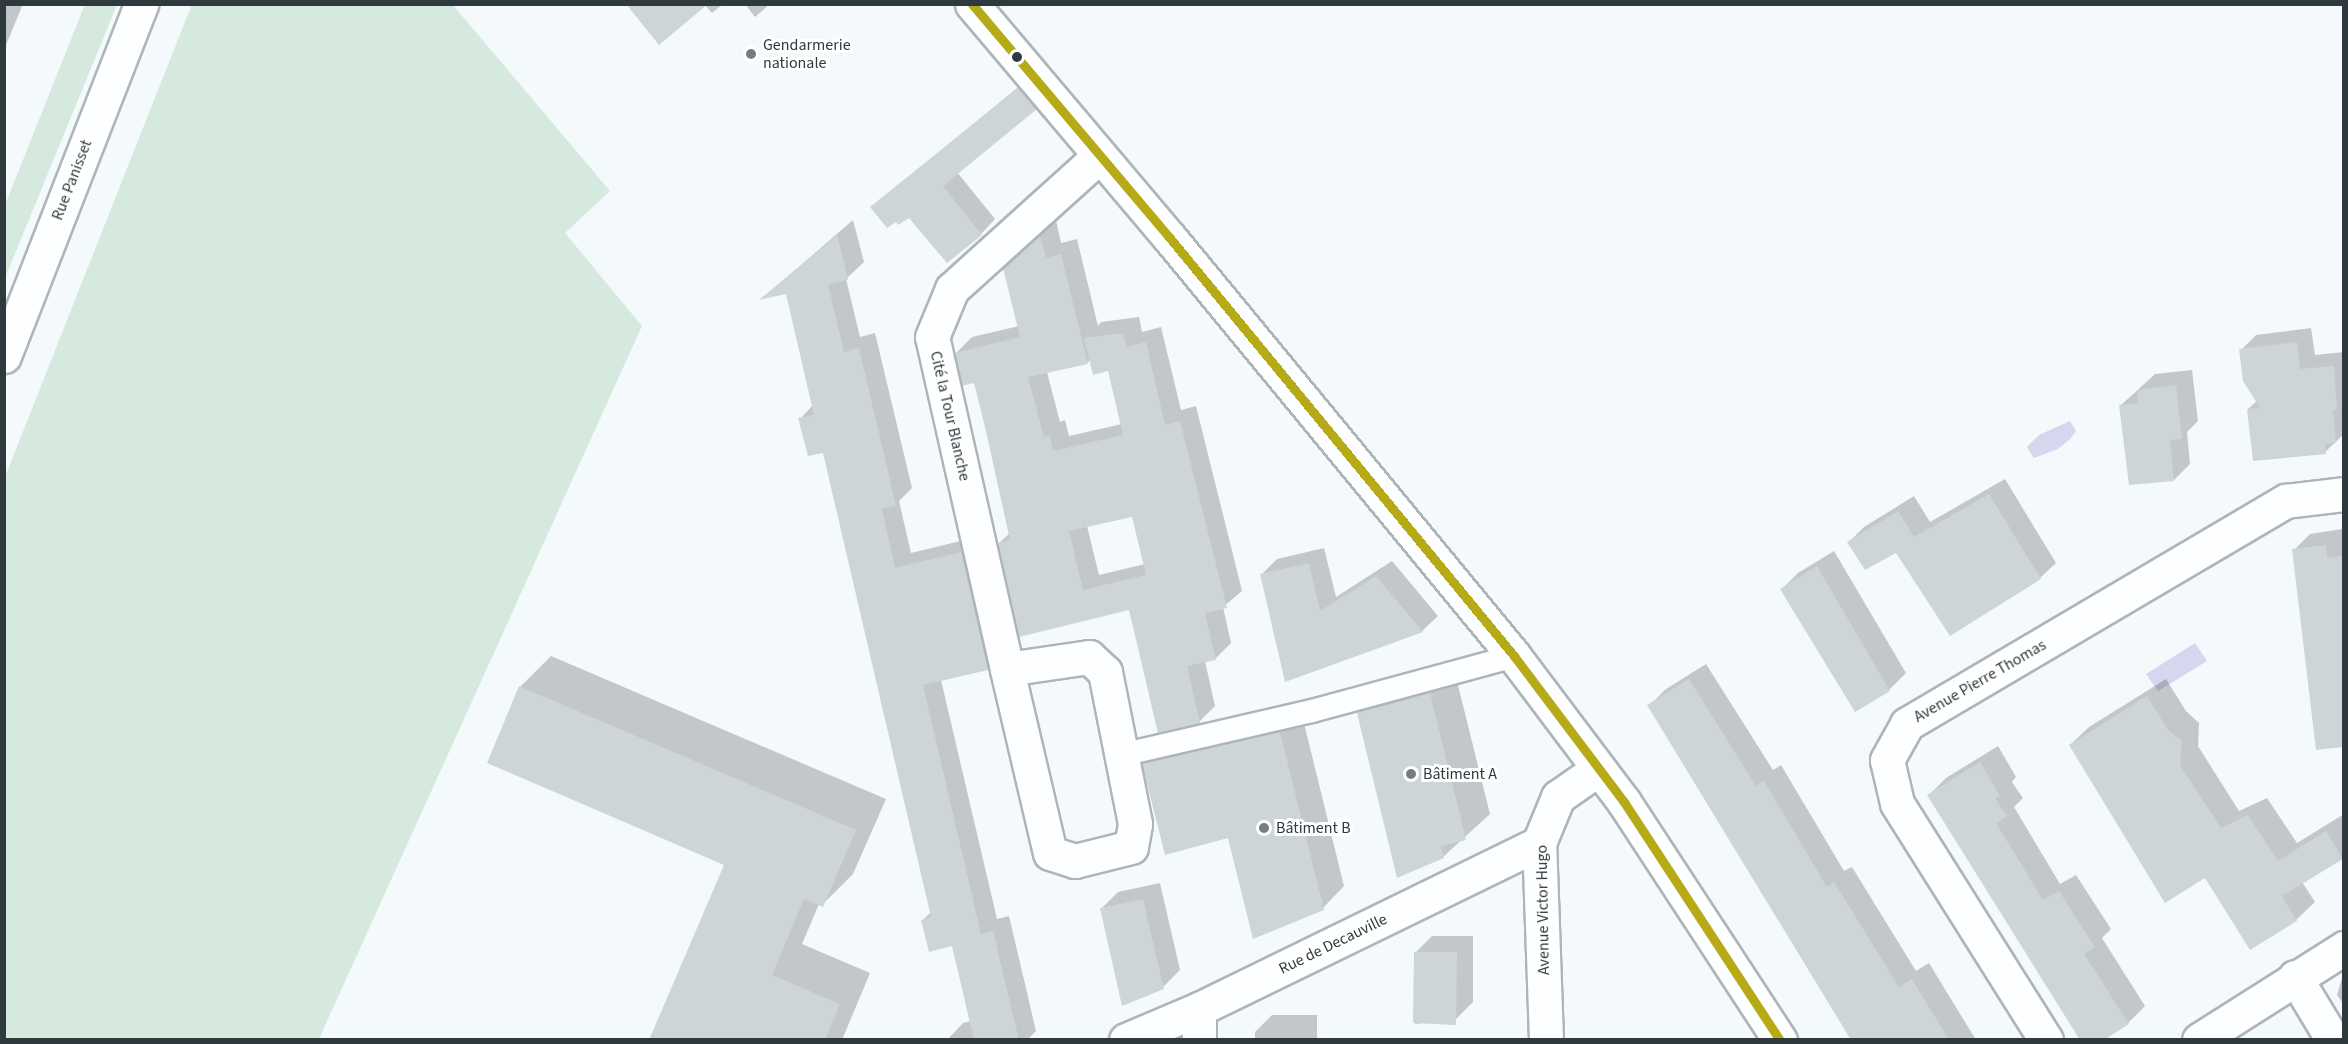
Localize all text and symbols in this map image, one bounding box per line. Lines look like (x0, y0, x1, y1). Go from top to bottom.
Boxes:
place label: Gendarmerie nationale (763, 35, 851, 73)
marker: Gendarmerie nationale (744, 47, 758, 61)
unlabelled marker (1011, 51, 1023, 63)
street label: Rue Panisset (48, 137, 96, 223)
street label: Cité la Tour Blanche (926, 349, 974, 483)
street label: Avenue Pierre Thomas (1910, 635, 2050, 727)
place label: Bâtiment A (1423, 764, 1497, 784)
marker: Bâtiment A (1404, 767, 1418, 781)
place label: Bâtiment B (1276, 818, 1351, 838)
marker: Bâtiment B (1257, 821, 1271, 835)
street label: Avenue Victor Hugo (1532, 845, 1554, 975)
street label: Rue de Decauville (1276, 909, 1390, 979)

